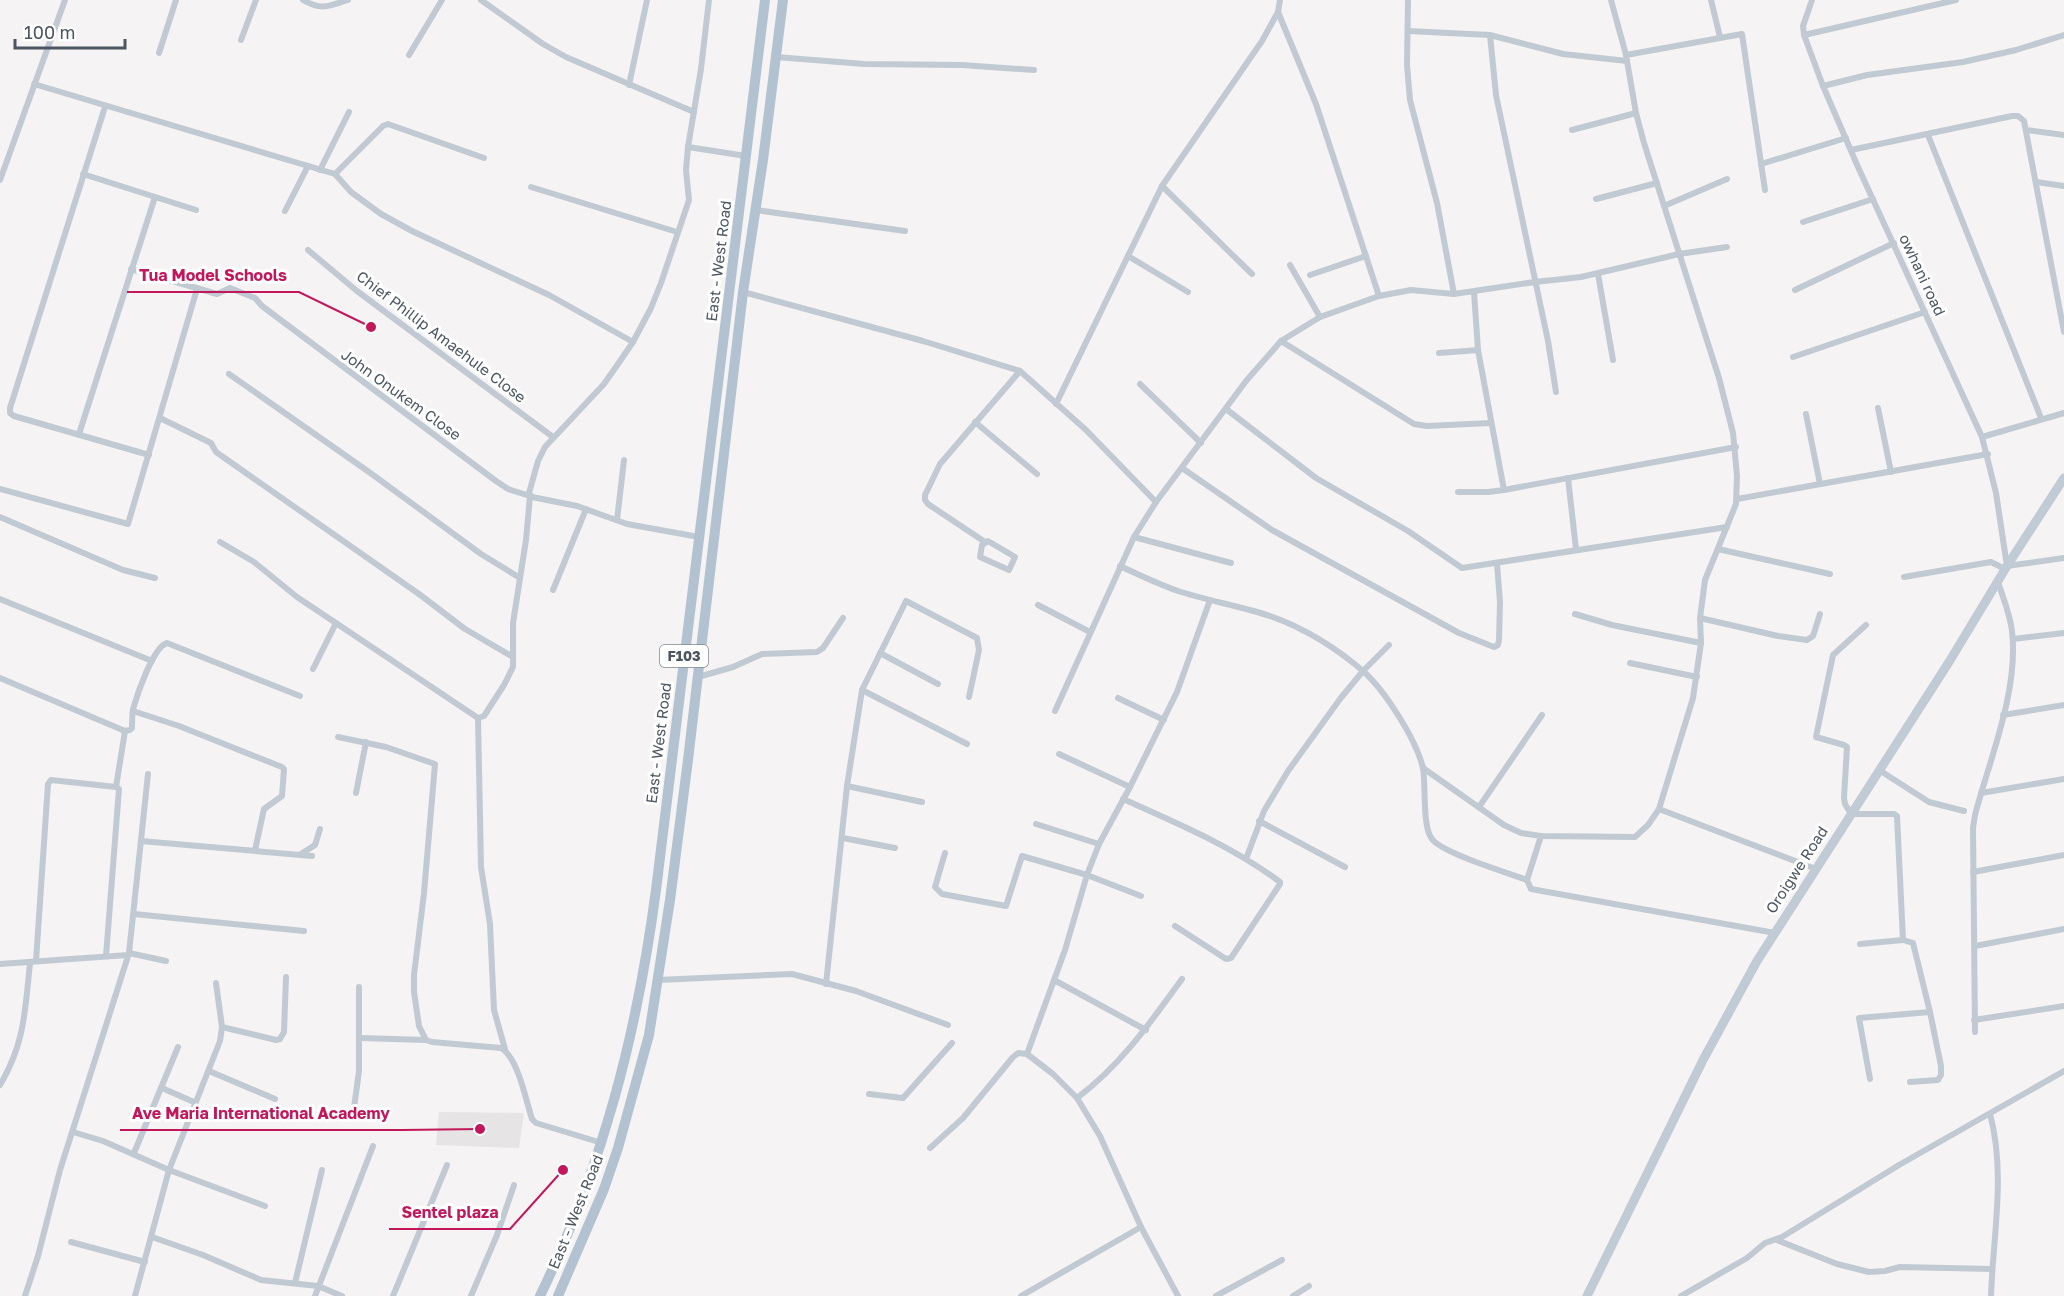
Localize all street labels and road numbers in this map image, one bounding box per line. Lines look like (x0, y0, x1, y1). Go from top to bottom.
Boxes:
street label: East - West Road (702, 199, 734, 322)
street label: owhani road (1896, 231, 1950, 318)
street label: Chief Phillip Amaehule Close (353, 267, 530, 406)
street label: John Onukem Close (338, 345, 465, 444)
road number: F103 (660, 645, 708, 667)
street label: East - West Road (642, 681, 674, 804)
street label: Oroigwe Road (1761, 823, 1831, 916)
street label: East - West Road (544, 1152, 606, 1271)

